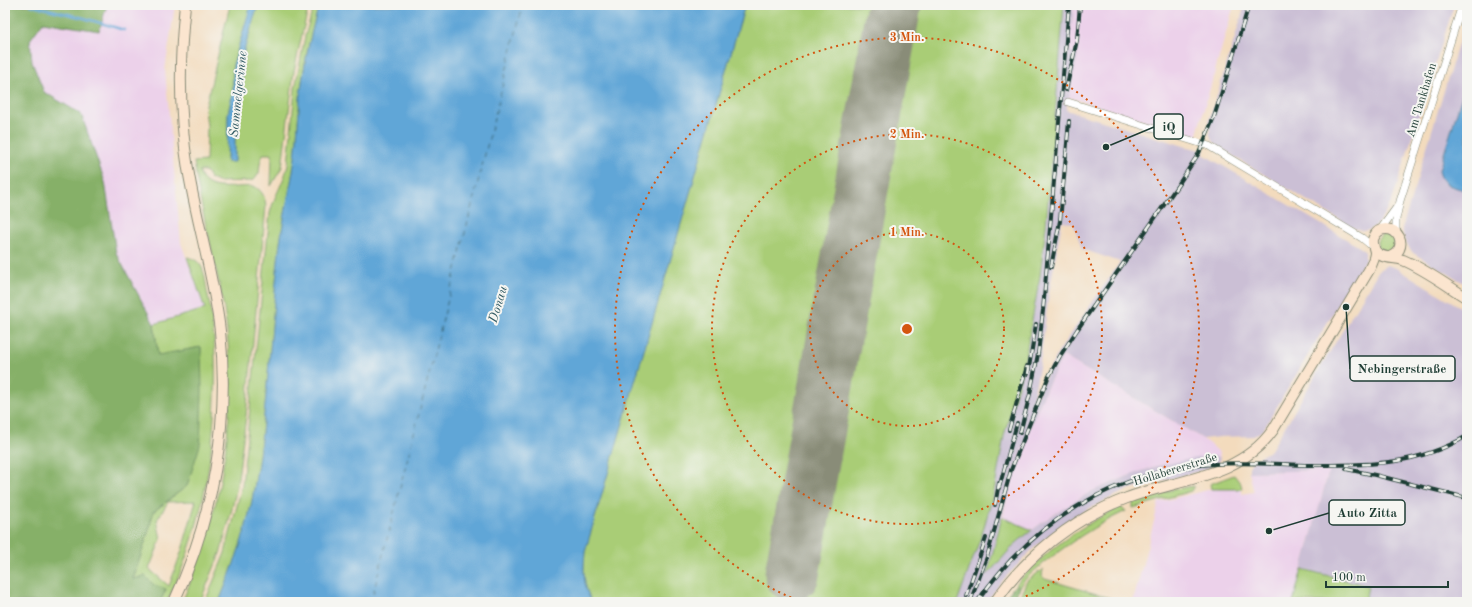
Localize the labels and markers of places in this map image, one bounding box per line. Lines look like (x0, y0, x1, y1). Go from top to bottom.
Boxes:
callout: iQ (1154, 114, 1183, 139)
centre of rings (900, 322, 914, 336)
callout: Nebingerstraße (1350, 356, 1455, 381)
callout: Auto Zitta (1329, 500, 1405, 525)

